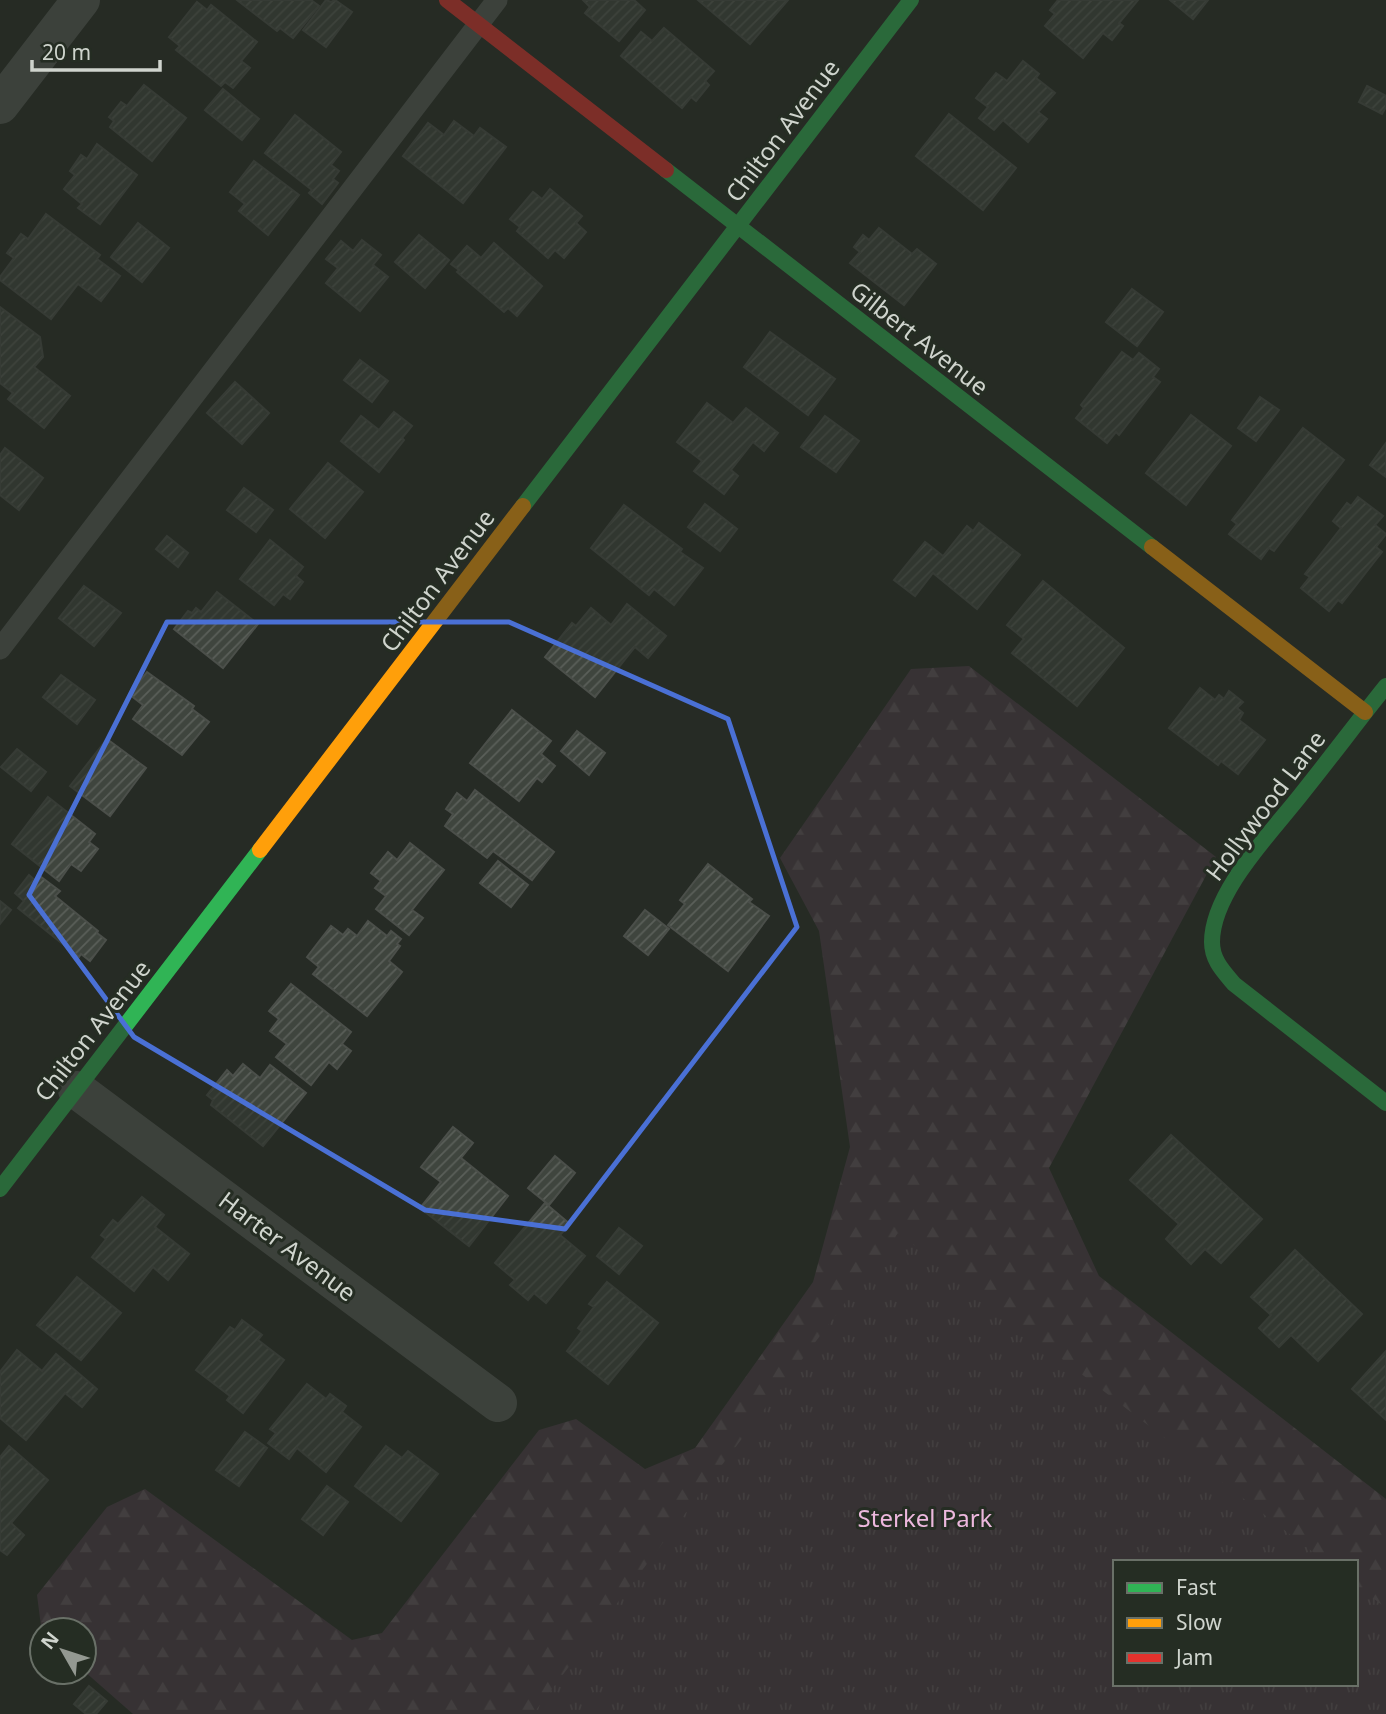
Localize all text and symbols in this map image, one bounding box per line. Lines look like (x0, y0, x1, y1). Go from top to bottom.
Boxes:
scale bar (32, 28, 159, 72)
text: 20 m (42, 38, 91, 66)
street label: Chilton Avenue (717, 52, 846, 208)
street label: Gilbert Avenue (844, 273, 996, 402)
street label: Chilton Avenue (372, 502, 501, 658)
street label: Hollywood Lane (1197, 723, 1332, 887)
street label: Chilton Avenue (26, 953, 157, 1108)
street label: Harter Avenue (213, 1183, 363, 1308)
park label: Sterkel Park (858, 1501, 993, 1534)
legend (1113, 1560, 1358, 1686)
text: Fast (1176, 1573, 1217, 1601)
text: Slow (1176, 1608, 1222, 1636)
north arrow (28, 1616, 98, 1686)
text: N (35, 1626, 65, 1654)
text: Jam (1174, 1643, 1213, 1671)

